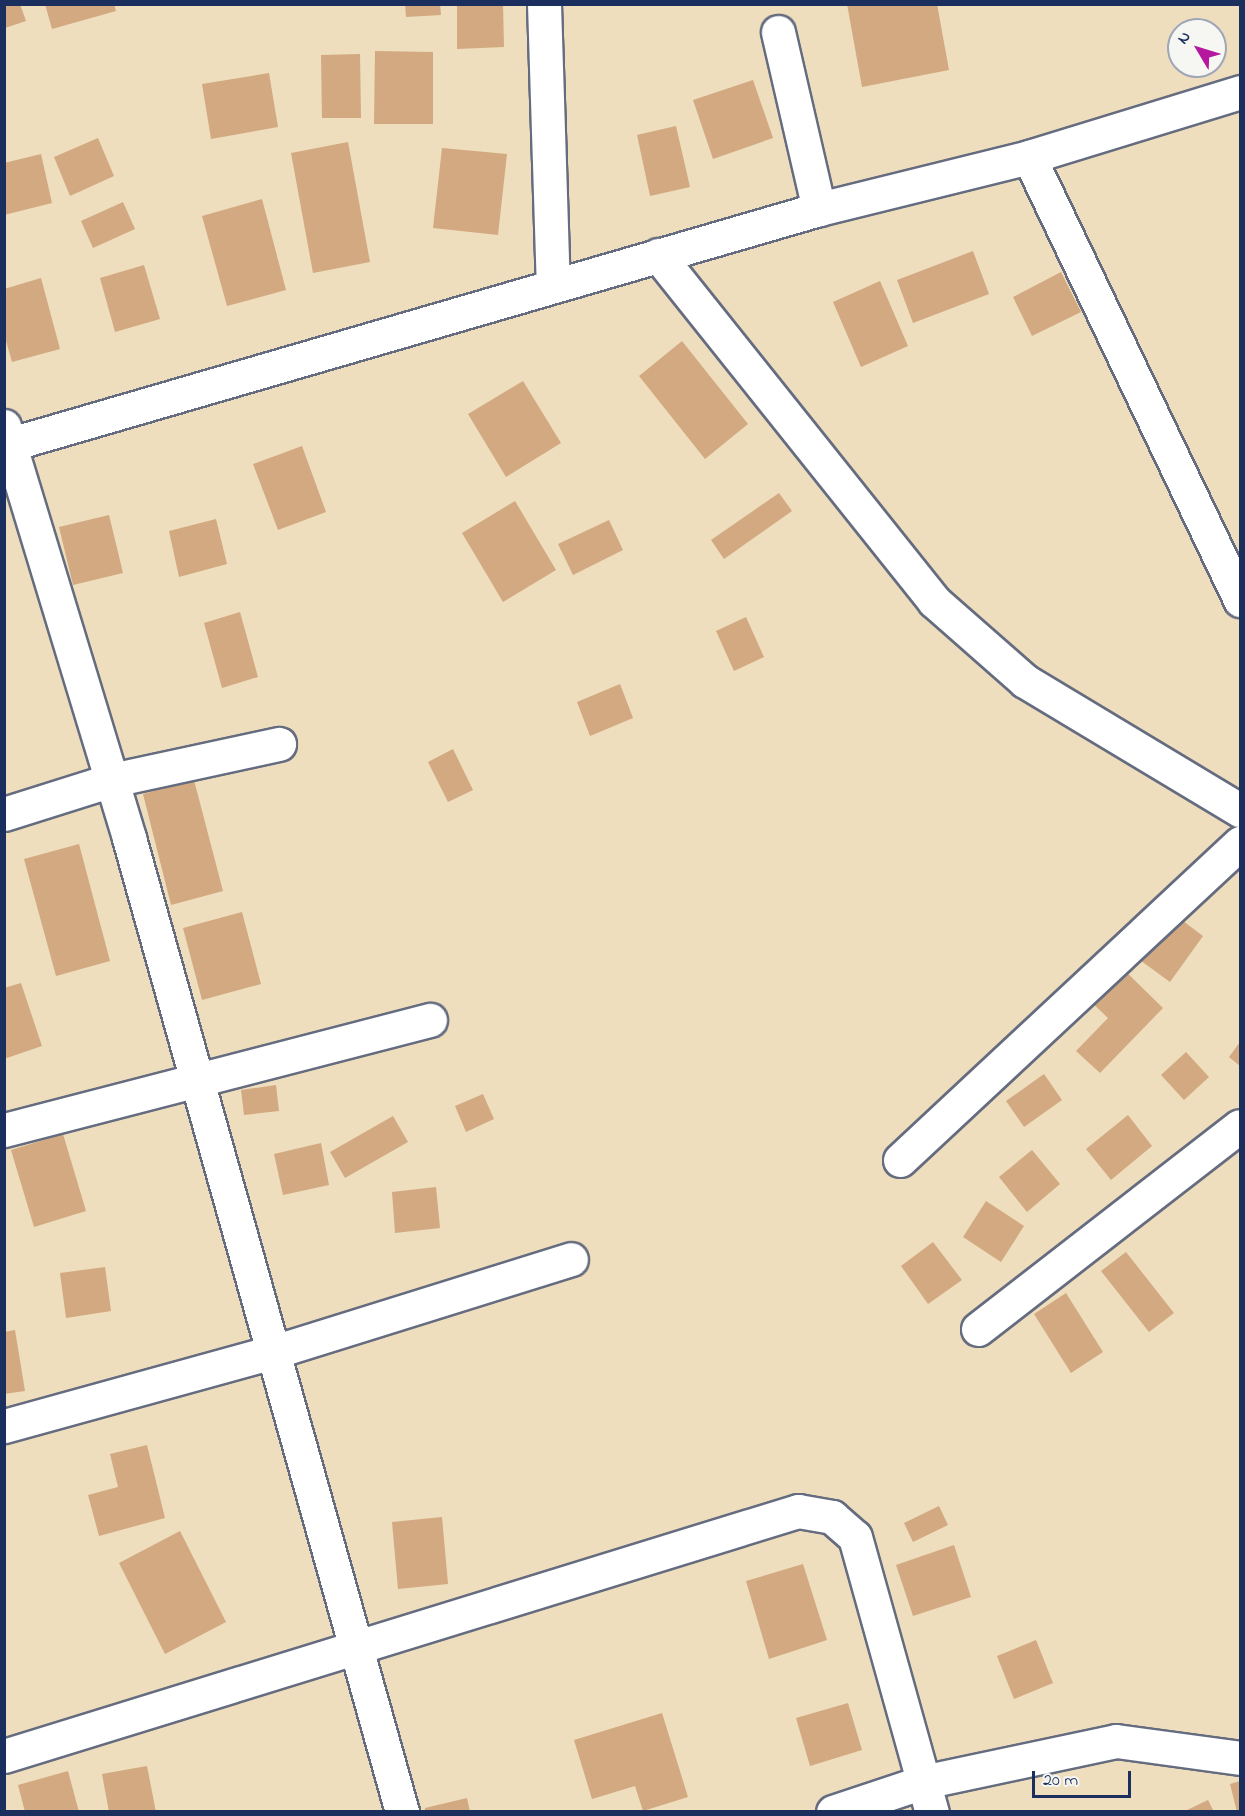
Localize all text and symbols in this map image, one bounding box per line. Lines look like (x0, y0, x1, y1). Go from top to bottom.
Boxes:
north arrow (1167, 18, 1227, 78)
text: N (1172, 27, 1197, 50)
scale bar (1035, 1759, 1134, 1797)
text: 20 m (1043, 1768, 1078, 1794)

